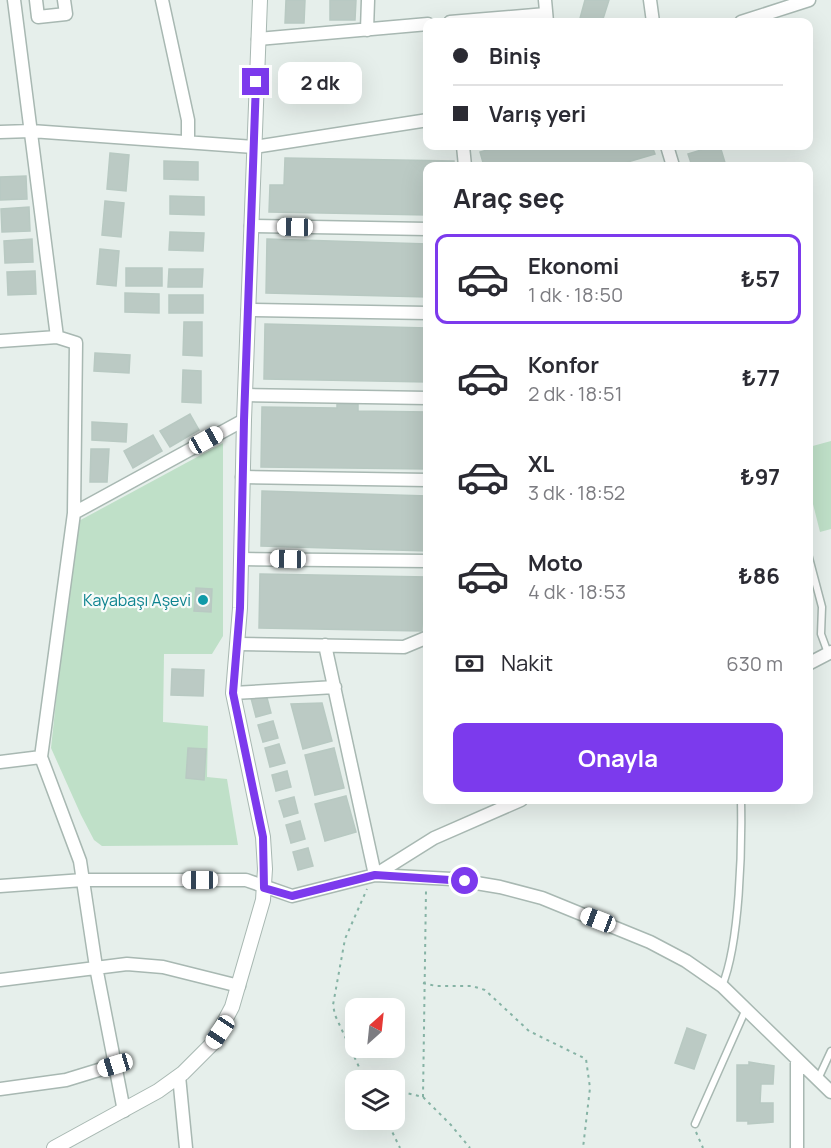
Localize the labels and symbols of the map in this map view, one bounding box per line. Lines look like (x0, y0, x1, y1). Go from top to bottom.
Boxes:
callout: 2 dk (277, 61, 361, 103)
route end (242, 68, 269, 95)
car (277, 218, 313, 236)
car (186, 423, 226, 457)
car (270, 550, 306, 568)
place label: Kayabaşı Aşevi (83, 589, 191, 611)
marker: Kayabaşı Aşevi (196, 593, 210, 607)
route start (451, 867, 478, 894)
car (182, 871, 218, 889)
car (578, 905, 618, 935)
north arrow (345, 998, 405, 1058)
car (202, 1012, 238, 1052)
car (95, 1051, 135, 1079)

